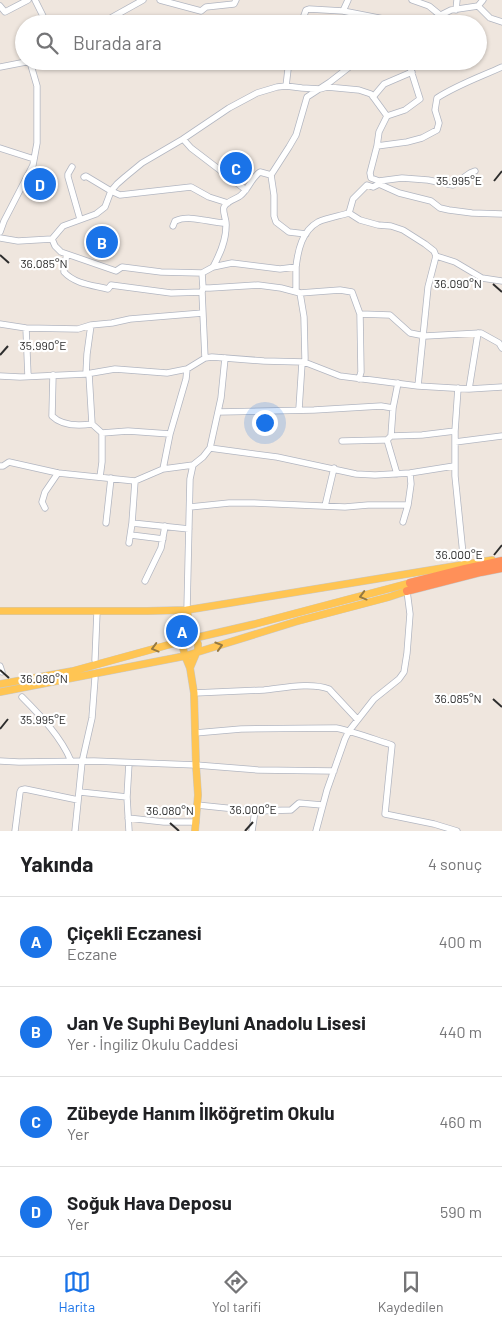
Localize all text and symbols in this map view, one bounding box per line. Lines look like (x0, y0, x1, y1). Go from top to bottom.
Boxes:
search box (15, 15, 487, 70)
icon: search (33, 29, 61, 57)
text: Burada ara (73, 31, 162, 54)
pin: C (220, 149, 252, 187)
pin: D (24, 165, 56, 203)
text: 35.995°E (436, 173, 482, 187)
pin: B (86, 223, 118, 261)
text: 36.085°N (20, 256, 68, 270)
text: 36.090°N (434, 276, 482, 290)
text: 35.990°E (20, 338, 66, 352)
your location (252, 410, 278, 436)
text: 36.000°E (435, 547, 483, 561)
one-way arrow (360, 590, 368, 600)
pin: A (166, 612, 198, 650)
one-way arrow (214, 641, 222, 651)
one-way arrow (151, 642, 159, 653)
text: 36.080°N (20, 671, 68, 685)
text: 36.085°N (434, 691, 482, 705)
text: 35.995°E (20, 712, 66, 726)
text: 36.000°E (229, 802, 277, 816)
text: 36.080°N (146, 803, 194, 817)
text: Yakında (20, 851, 93, 876)
text: 4 sonuç (428, 854, 482, 873)
text: Çiçekli Eczanesi (67, 921, 201, 944)
text: A (31, 932, 41, 951)
text: 400 m (439, 932, 482, 951)
text: Eczane (67, 944, 117, 963)
text: Jan Ve Suphi Beyluni Anadolu Lisesi (67, 1011, 366, 1034)
text: B (31, 1022, 41, 1041)
text: 440 m (439, 1022, 482, 1041)
text: Yer · İngiliz Okulu Caddesi (67, 1034, 238, 1053)
text: Zübeyde Hanım İlköğretim Okulu (67, 1101, 335, 1124)
text: C (31, 1112, 41, 1131)
text: 460 m (439, 1112, 482, 1131)
text: Yer (67, 1124, 89, 1143)
text: Soğuk Hava Deposu (67, 1191, 232, 1214)
text: D (31, 1202, 41, 1221)
text: 590 m (440, 1202, 482, 1221)
text: Yer (67, 1214, 89, 1233)
tab: Harita (58, 1268, 95, 1315)
tab: Yol tarifi (212, 1268, 261, 1315)
tab: Kaydedilen (378, 1268, 444, 1315)

